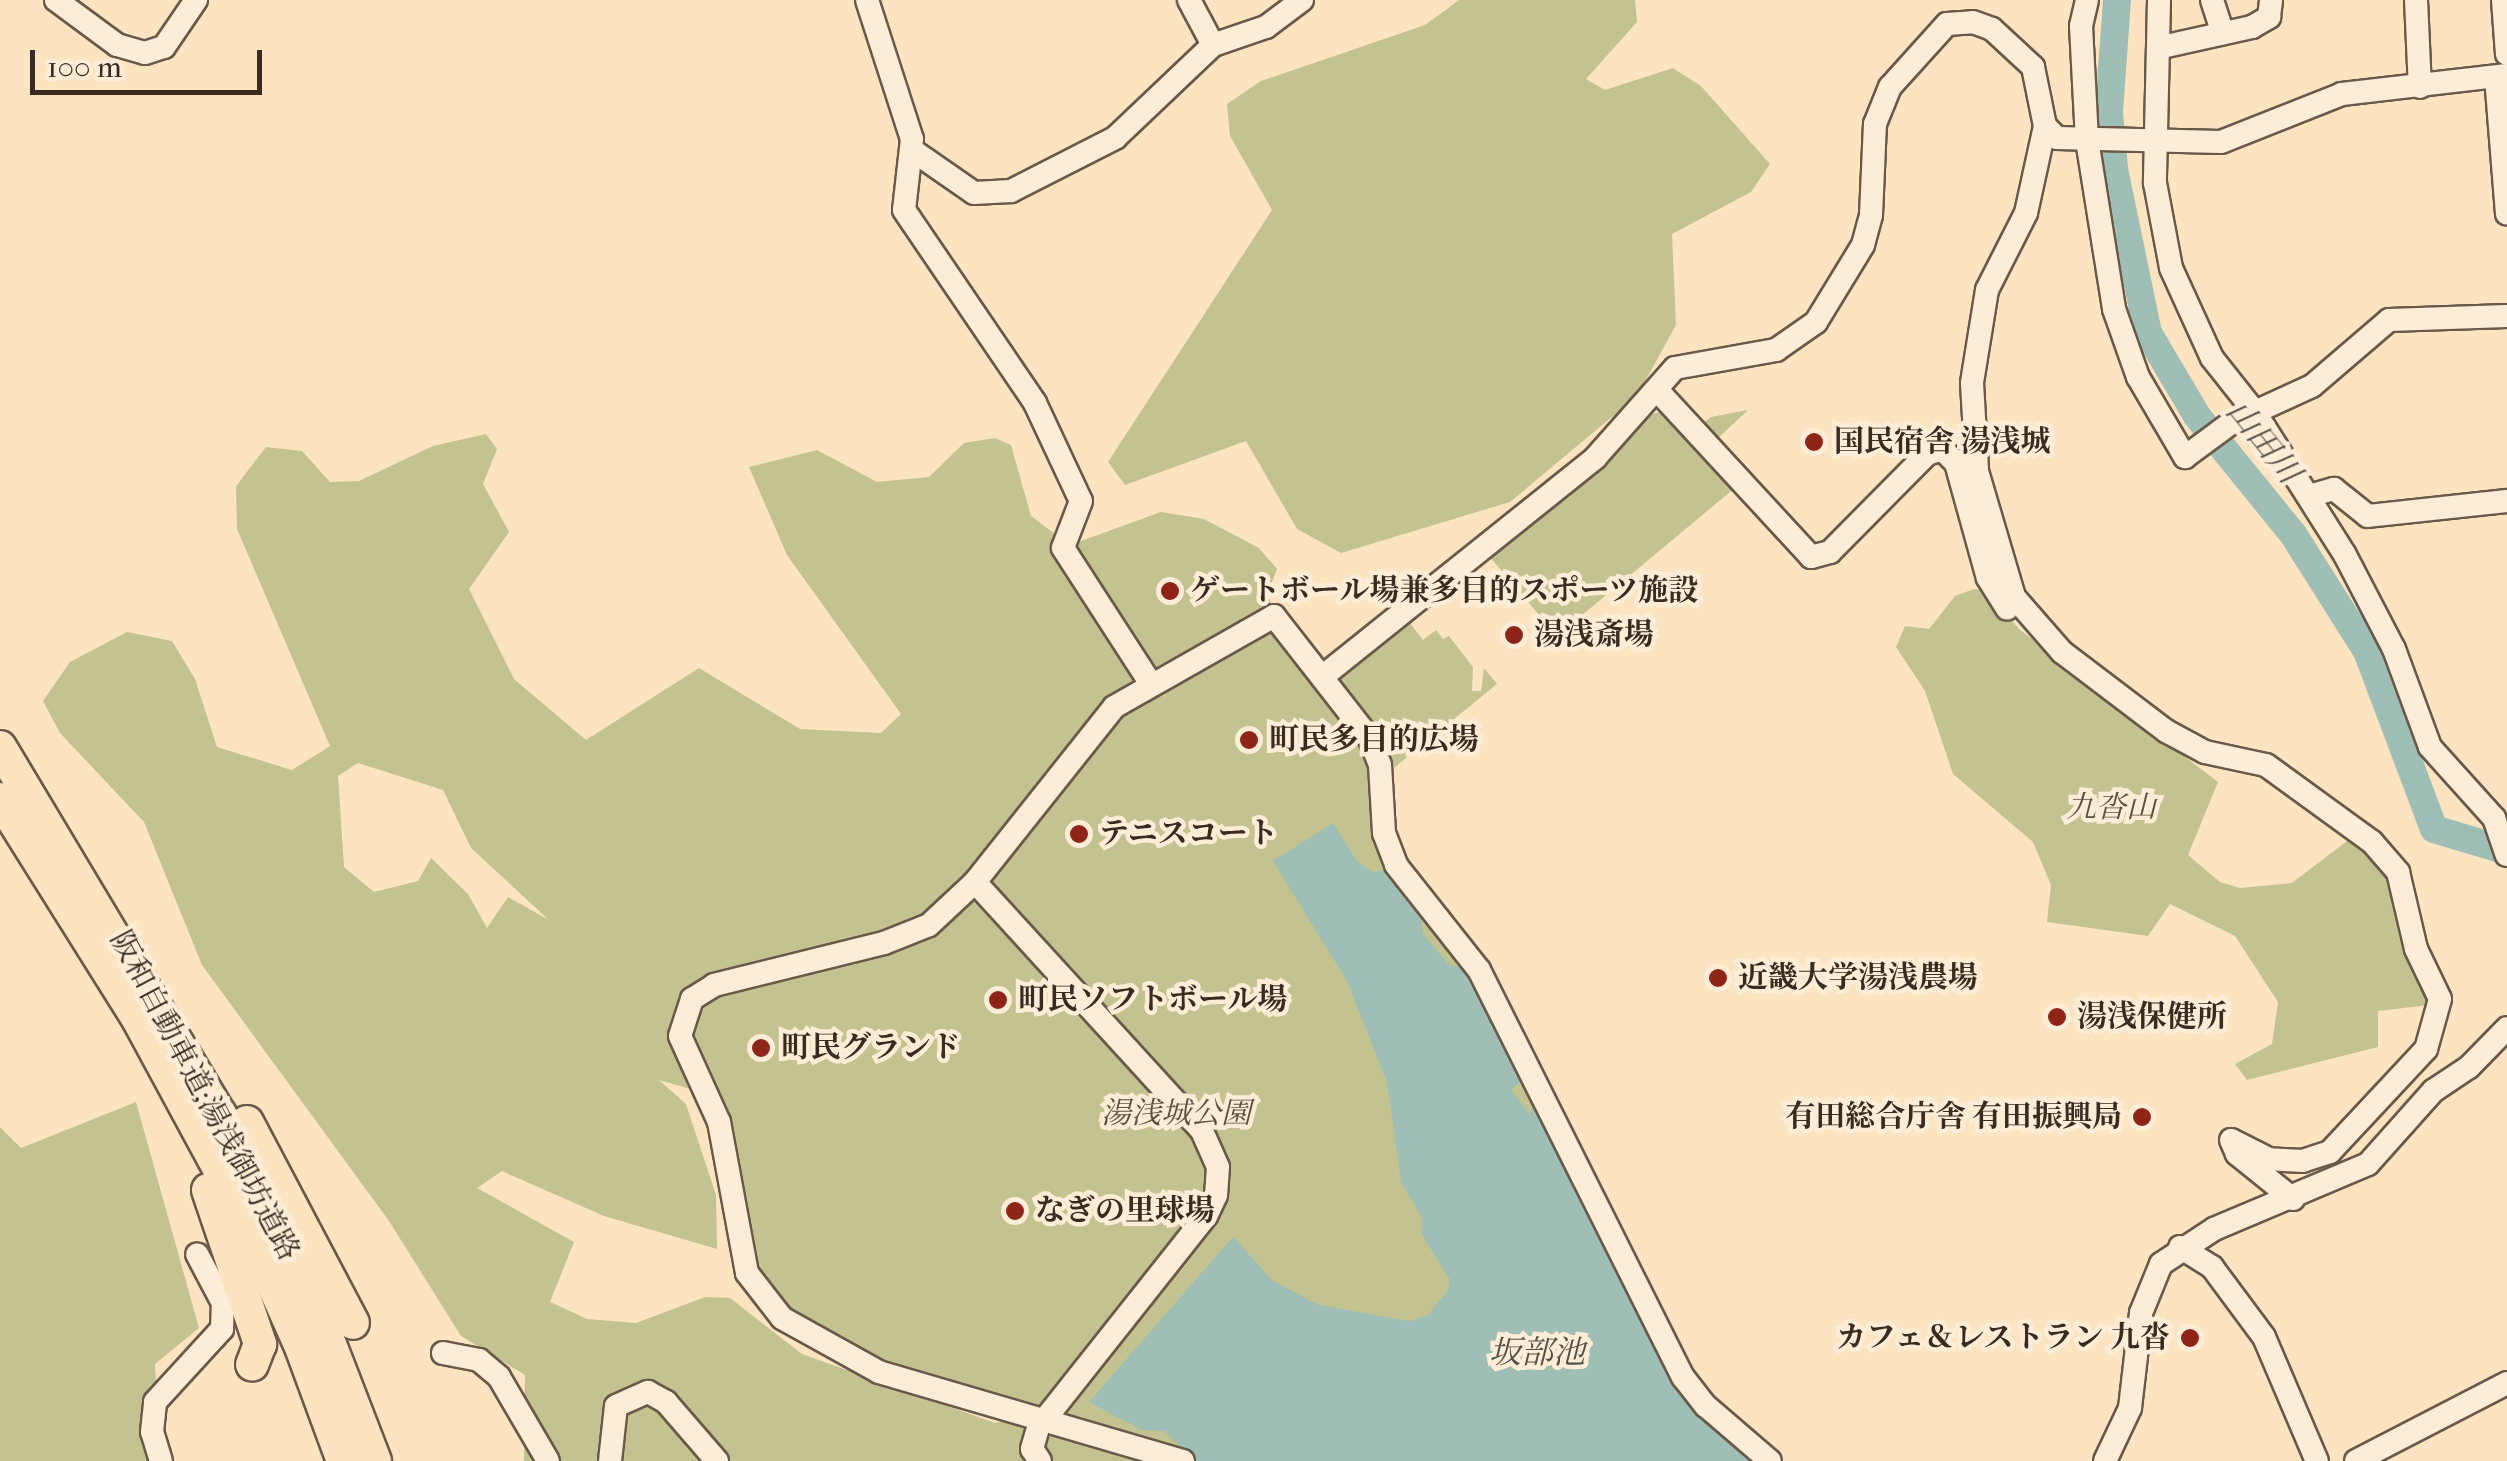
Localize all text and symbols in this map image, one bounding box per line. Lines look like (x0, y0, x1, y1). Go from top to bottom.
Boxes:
scale bar (35, 30, 268, 92)
text: 100 m (47, 50, 122, 85)
water label: 山田川 (2218, 393, 2308, 491)
place label: 国民宿舎 湯浅城 (1834, 424, 2050, 460)
marker: 国民宿舎 湯浅城 (1803, 431, 1825, 453)
place label: ゲートボール場兼多目的スポーツ施設 (1190, 573, 1700, 609)
marker: ゲートボール場兼多目的スポーツ施設 (1159, 580, 1181, 602)
place label: 湯浅斎場 (1534, 617, 1654, 653)
marker: 湯浅斎場 (1503, 624, 1525, 646)
place label: 町民多目的広場 (1269, 722, 1479, 758)
marker: 町民多目的広場 (1238, 729, 1260, 751)
park label: 九沓山 (2066, 790, 2156, 826)
place label: テニスコート (1099, 816, 1279, 852)
marker: テニスコート (1068, 823, 1090, 845)
street label: 阪和自動車道;湯浅御坊道路 (102, 925, 306, 1267)
place label: 近畿大学湯浅農場 (1738, 960, 1978, 996)
marker: 近畿大学湯浅農場 (1707, 967, 1729, 989)
place label: 町民ソフトボール場 (1018, 982, 1288, 1018)
marker: 町民ソフトボール場 (987, 989, 1009, 1011)
place label: 湯浅保健所 (2077, 999, 2227, 1035)
marker: 湯浅保健所 (2046, 1006, 2068, 1028)
place label: 町民グランド (781, 1030, 961, 1066)
marker: 町民グランド (750, 1037, 772, 1059)
park label: 湯浅城公園 (1101, 1096, 1251, 1132)
place label: 有田総合庁舎 有田振興局 (1786, 1099, 2122, 1135)
marker: 有田総合庁舎 有田振興局 (2131, 1106, 2153, 1128)
place label: なぎの里球場 (1035, 1193, 1215, 1229)
marker: なぎの里球場 (1004, 1200, 1026, 1222)
place label: カフェ＆レストラン 九沓 (1834, 1320, 2170, 1356)
marker: カフェ＆レストラン 九沓 (2179, 1327, 2201, 1349)
water label: 坂部池 (1489, 1334, 1585, 1372)

